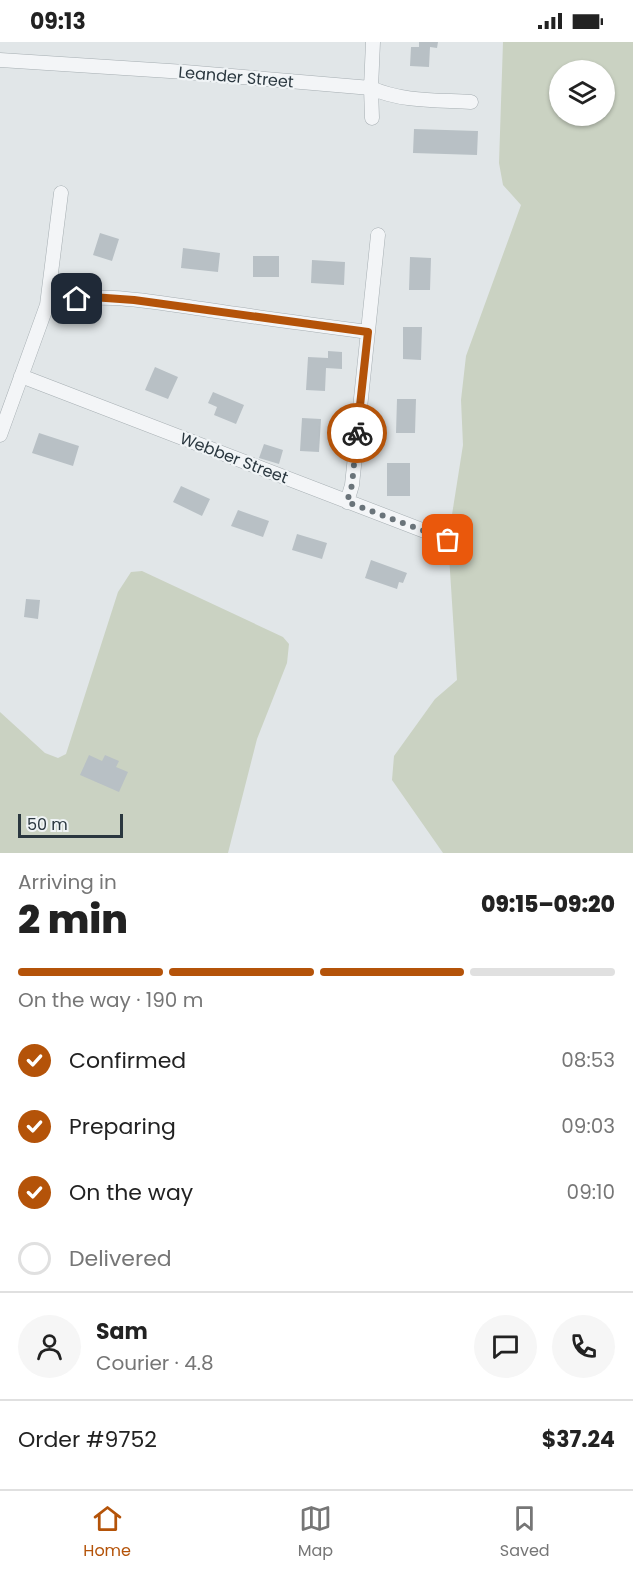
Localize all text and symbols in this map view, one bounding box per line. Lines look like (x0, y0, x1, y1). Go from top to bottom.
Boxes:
text: 09:13 (30, 6, 86, 37)
map controls (549, 60, 615, 126)
button: layers (549, 60, 615, 126)
street label: Leander Street (177, 61, 295, 94)
pin (51, 273, 102, 324)
icon: home (60, 282, 93, 315)
courier (327, 403, 387, 463)
icon: bike (341, 417, 374, 450)
street label: Webber Street (177, 427, 292, 489)
pin (422, 514, 473, 565)
icon: bag (431, 523, 464, 556)
scale bar (18, 811, 123, 839)
text: 50 m (27, 813, 68, 836)
text: Arriving in (18, 868, 117, 896)
text: 09:15–09:20 (481, 889, 615, 920)
text: 2 min (18, 892, 128, 947)
text: On the way · 190 m (18, 986, 203, 1014)
icon: check (18, 1044, 51, 1077)
text: Confirmed (69, 1045, 186, 1076)
text: 08:53 (561, 1046, 615, 1074)
icon: check (18, 1110, 51, 1143)
text: Preparing (69, 1111, 176, 1142)
text: 09:03 (561, 1112, 615, 1140)
icon: check (18, 1176, 51, 1209)
text: On the way (69, 1177, 193, 1208)
text: 09:10 (567, 1178, 615, 1206)
text: Delivered (69, 1243, 172, 1274)
button: person (18, 1315, 81, 1378)
button: chat (474, 1315, 537, 1378)
button: phone (552, 1315, 615, 1378)
text: Sam (96, 1316, 148, 1347)
text: Courier · 4.8 (96, 1349, 214, 1377)
text: Order #9752 (18, 1424, 157, 1455)
text: $37.24 (542, 1424, 615, 1455)
tab: Home (83, 1502, 131, 1563)
tab: Map (298, 1502, 333, 1563)
tab: Saved (500, 1502, 550, 1563)

